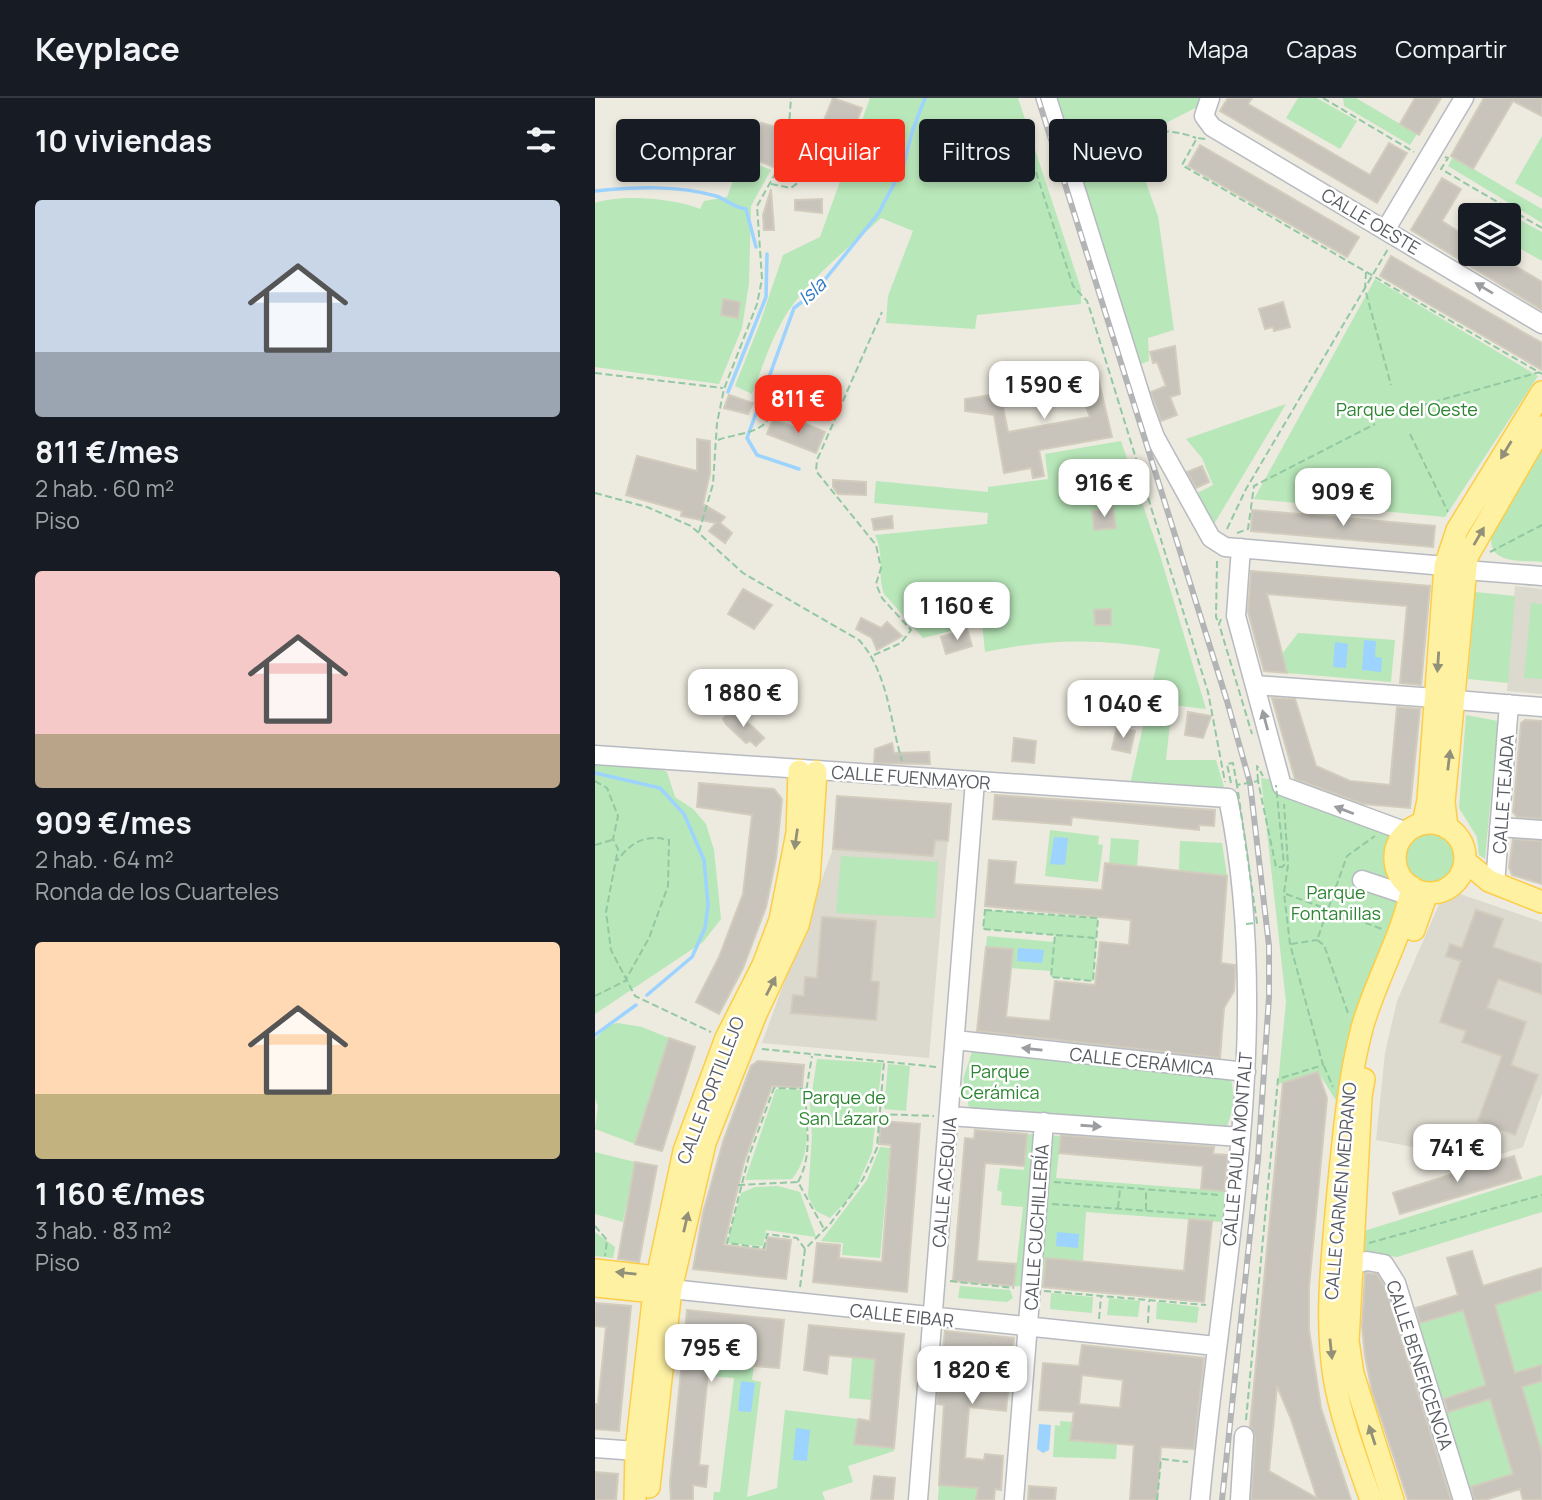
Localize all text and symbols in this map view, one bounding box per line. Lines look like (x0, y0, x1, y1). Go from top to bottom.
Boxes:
text: Keyplace (35, 26, 180, 71)
text: Mapa (1188, 32, 1249, 65)
text: Capas (1287, 32, 1357, 65)
text: Compartir (1395, 32, 1507, 65)
chip: Comprar (616, 119, 760, 182)
chip: Alquilar (774, 119, 905, 182)
chip: Filtros (919, 119, 1035, 182)
chip: Nuevo (1049, 119, 1167, 182)
text: 10 viviendas (35, 120, 212, 161)
icon: filters (522, 121, 560, 159)
street label: CALLE OESTE (1317, 182, 1425, 260)
map controls (1458, 203, 1521, 266)
button: layers (1458, 203, 1521, 266)
icon: home (235, 245, 361, 371)
water label: Isla (792, 270, 833, 311)
one-way arrow (1474, 282, 1493, 294)
pin: 1 590 € (979, 362, 1109, 421)
text: 1 590 € (1005, 368, 1083, 400)
pin: 811 € (749, 376, 847, 435)
text: 811 € (771, 382, 825, 414)
park label: Parque del Oeste (1336, 397, 1478, 421)
text: 811 €/mes (35, 431, 179, 472)
one-way arrow (1500, 441, 1513, 460)
pin: 916 € (1055, 460, 1153, 519)
text: 916 € (1075, 466, 1133, 498)
pin: 909 € (1294, 468, 1392, 528)
text: 2 hab. · 60 m² (35, 472, 174, 504)
text: 909 € (1311, 475, 1375, 507)
text: Piso (35, 504, 80, 536)
one-way arrow (1473, 527, 1485, 546)
pin: 1 160 € (892, 582, 1022, 642)
text: 1 160 € (920, 589, 994, 621)
icon: home (235, 616, 361, 742)
one-way arrow (1432, 651, 1443, 673)
pin: 1 880 € (678, 670, 808, 729)
text: 1 880 € (704, 676, 782, 708)
pin: 1 040 € (1058, 680, 1188, 740)
text: 1 040 € (1083, 687, 1163, 719)
one-way arrow (1259, 709, 1270, 731)
street label: CALLE TEJADA (1487, 733, 1519, 855)
one-way arrow (1444, 749, 1455, 771)
street label: CALLE FUENMAYOR (831, 759, 991, 795)
text: 909 €/mes (35, 802, 192, 843)
one-way arrow (1334, 804, 1355, 815)
one-way arrow (790, 828, 801, 850)
text: 2 hab. · 64 m² (35, 843, 174, 875)
text: Ronda de los Cuarteles (35, 875, 279, 907)
park label: Parque Fontanillas (1291, 880, 1381, 925)
one-way arrow (765, 976, 776, 996)
icon: home (235, 987, 361, 1113)
street label: CALLE PORTILLEJO (671, 1013, 749, 1167)
street label: CALLE CERÁMICA (1068, 1041, 1216, 1081)
one-way arrow (1021, 1043, 1043, 1054)
street label: CALLE PAULA MONTALT (1217, 1051, 1257, 1247)
park label: Parque Cerámica (961, 1059, 1039, 1104)
street label: CALLE CARMEN MEDRANO (1319, 1081, 1361, 1301)
park label: Parque de San Lázaro (799, 1085, 889, 1130)
street label: CALLE ACEQUIA (926, 1115, 962, 1248)
one-way arrow (1080, 1121, 1102, 1132)
pin: 741 € (1408, 1124, 1506, 1184)
text: 741 € (1429, 1131, 1485, 1163)
street label: CALLE CUCHILLERÍA (1018, 1142, 1054, 1311)
text: 1 160 €/mes (35, 1173, 205, 1214)
one-way arrow (681, 1211, 692, 1233)
text: 3 hab. · 83 m² (35, 1214, 172, 1246)
text: Piso (35, 1246, 80, 1278)
one-way arrow (614, 1268, 636, 1279)
street label: CALLE BENEFICENCIA (1381, 1277, 1459, 1454)
street label: CALLE EIBAR (849, 1298, 955, 1332)
pin: 795 € (662, 1324, 760, 1384)
text: 795 € (681, 1331, 741, 1363)
one-way arrow (1326, 1338, 1337, 1360)
pin: 1 820 € (907, 1346, 1037, 1406)
text: 1 820 € (933, 1353, 1011, 1385)
one-way arrow (1366, 1425, 1376, 1446)

